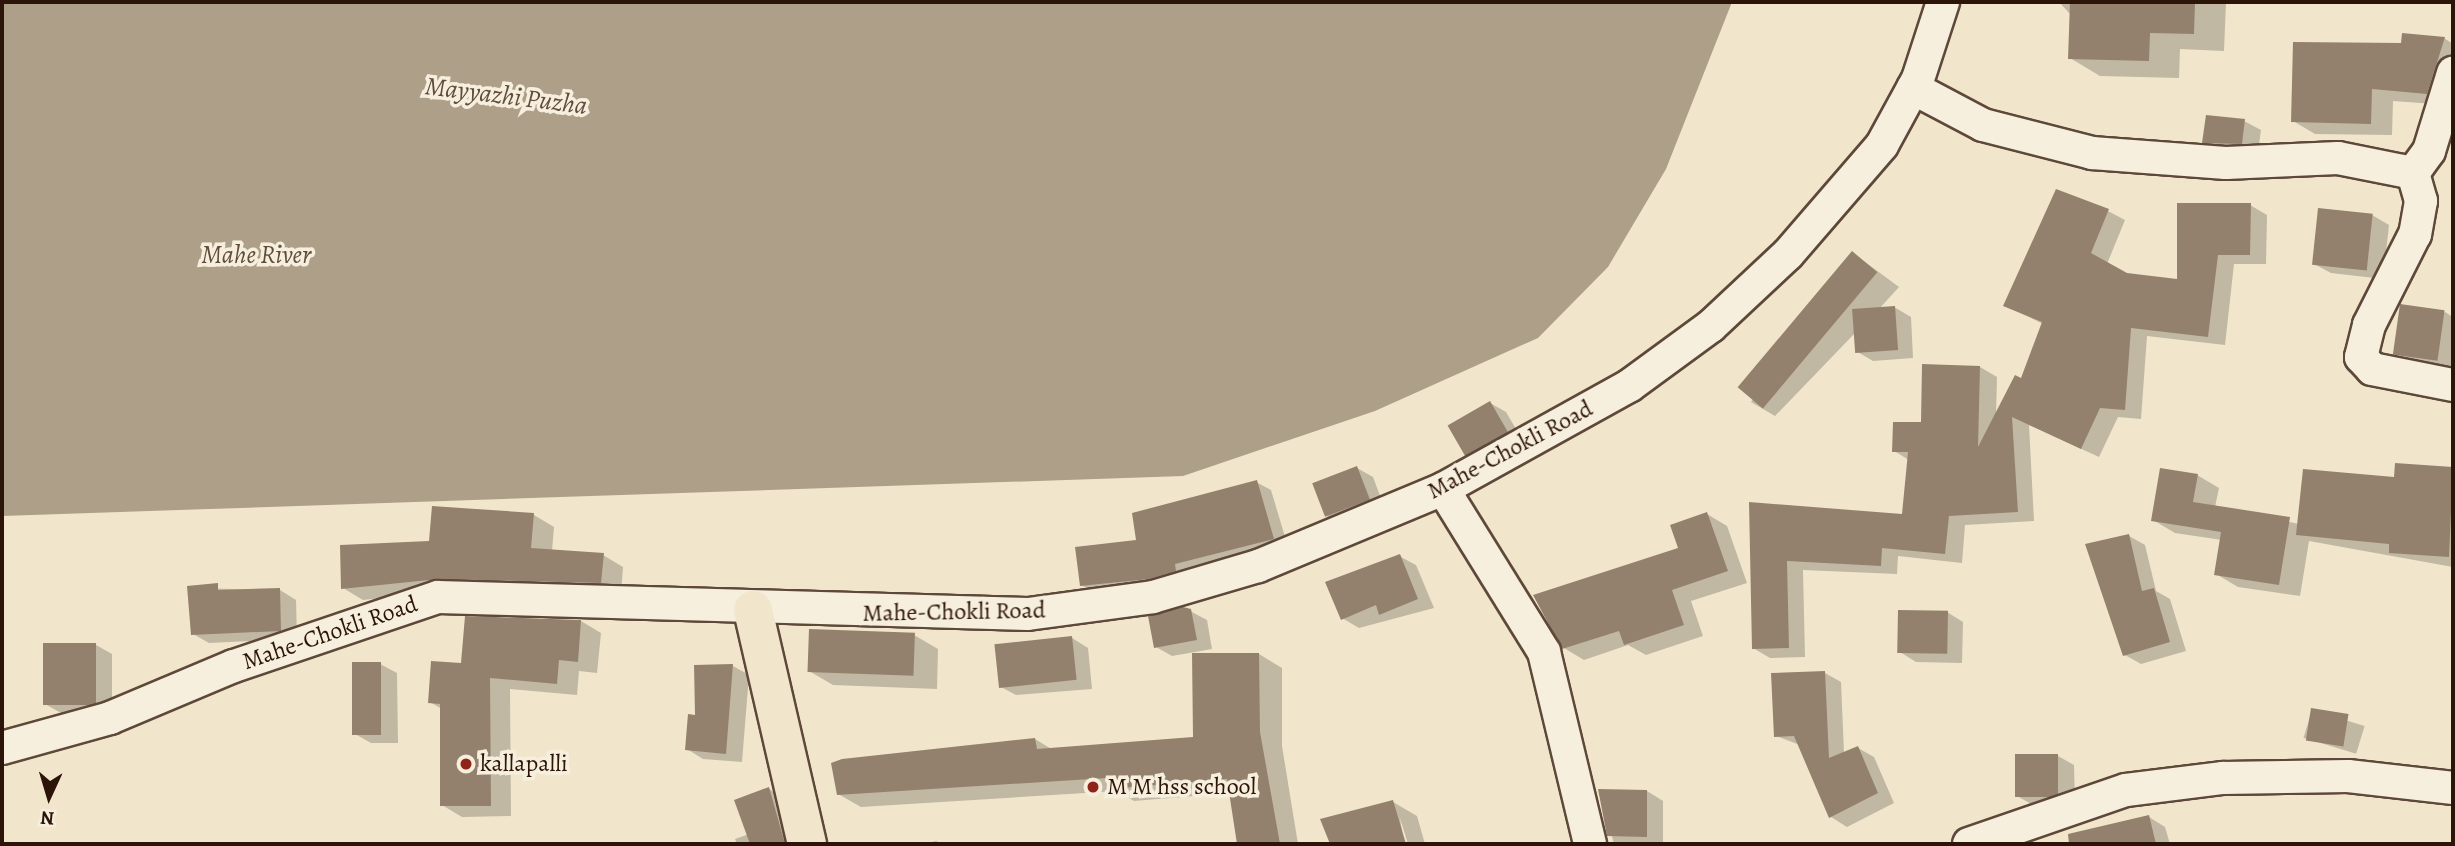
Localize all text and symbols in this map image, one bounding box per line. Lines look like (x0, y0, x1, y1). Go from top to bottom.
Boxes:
water label: Mayyazhi Puzha (423, 71, 589, 121)
water label: Mahe River (201, 239, 311, 271)
street label: Mahe-Chokli Road (1422, 394, 1598, 506)
street label: Mahe-Chokli Road (239, 590, 421, 676)
street label: Mahe-Chokli Road (862, 596, 1046, 628)
place label: kallapalli (480, 750, 568, 778)
marker: kallapalli (458, 756, 474, 772)
north arrow (14, 762, 84, 832)
place label: M M hss school (1107, 773, 1256, 801)
marker: M M hss school (1085, 779, 1101, 795)
text: N (40, 804, 55, 831)

